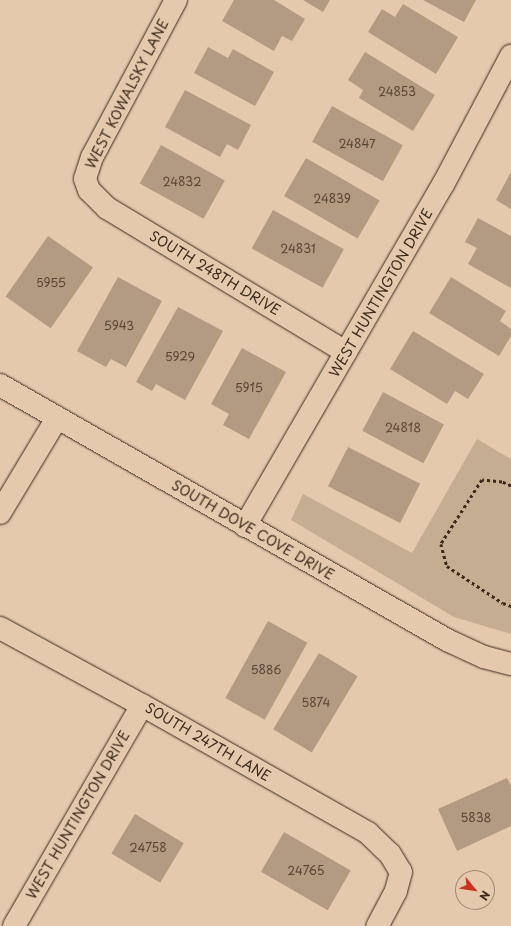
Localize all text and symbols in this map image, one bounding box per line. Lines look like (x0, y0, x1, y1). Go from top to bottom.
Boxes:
street label: WEST KOWALSKY LANE (82, 16, 172, 172)
house number: 24853 (378, 85, 416, 99)
house number: 24847 (338, 137, 376, 151)
house number: 24832 (163, 175, 201, 189)
house number: 24839 (313, 192, 351, 206)
street label: WEST HUNTINGTON DRIVE (326, 206, 436, 380)
street label: SOUTH 248TH DRIVE (147, 227, 283, 319)
house number: 24831 (280, 242, 316, 256)
house number: 5955 (36, 276, 66, 290)
house number: 5943 (104, 319, 134, 333)
house number: 5929 (165, 350, 195, 364)
house number: 5915 (235, 381, 263, 395)
house number: 24818 (385, 421, 421, 435)
street label: SOUTH DOVE COVE DRIVE (168, 476, 338, 584)
house number: 5886 (251, 663, 281, 677)
house number: 5874 (301, 696, 331, 710)
street label: SOUTH 247TH LANE (142, 699, 274, 785)
street label: WEST HUNTINGTON DRIVE (23, 728, 133, 902)
house number: 5838 (461, 811, 491, 825)
house number: 24758 (129, 841, 167, 855)
house number: 24765 (288, 864, 324, 878)
north arrow (455, 870, 495, 910)
text: N (475, 888, 495, 904)

